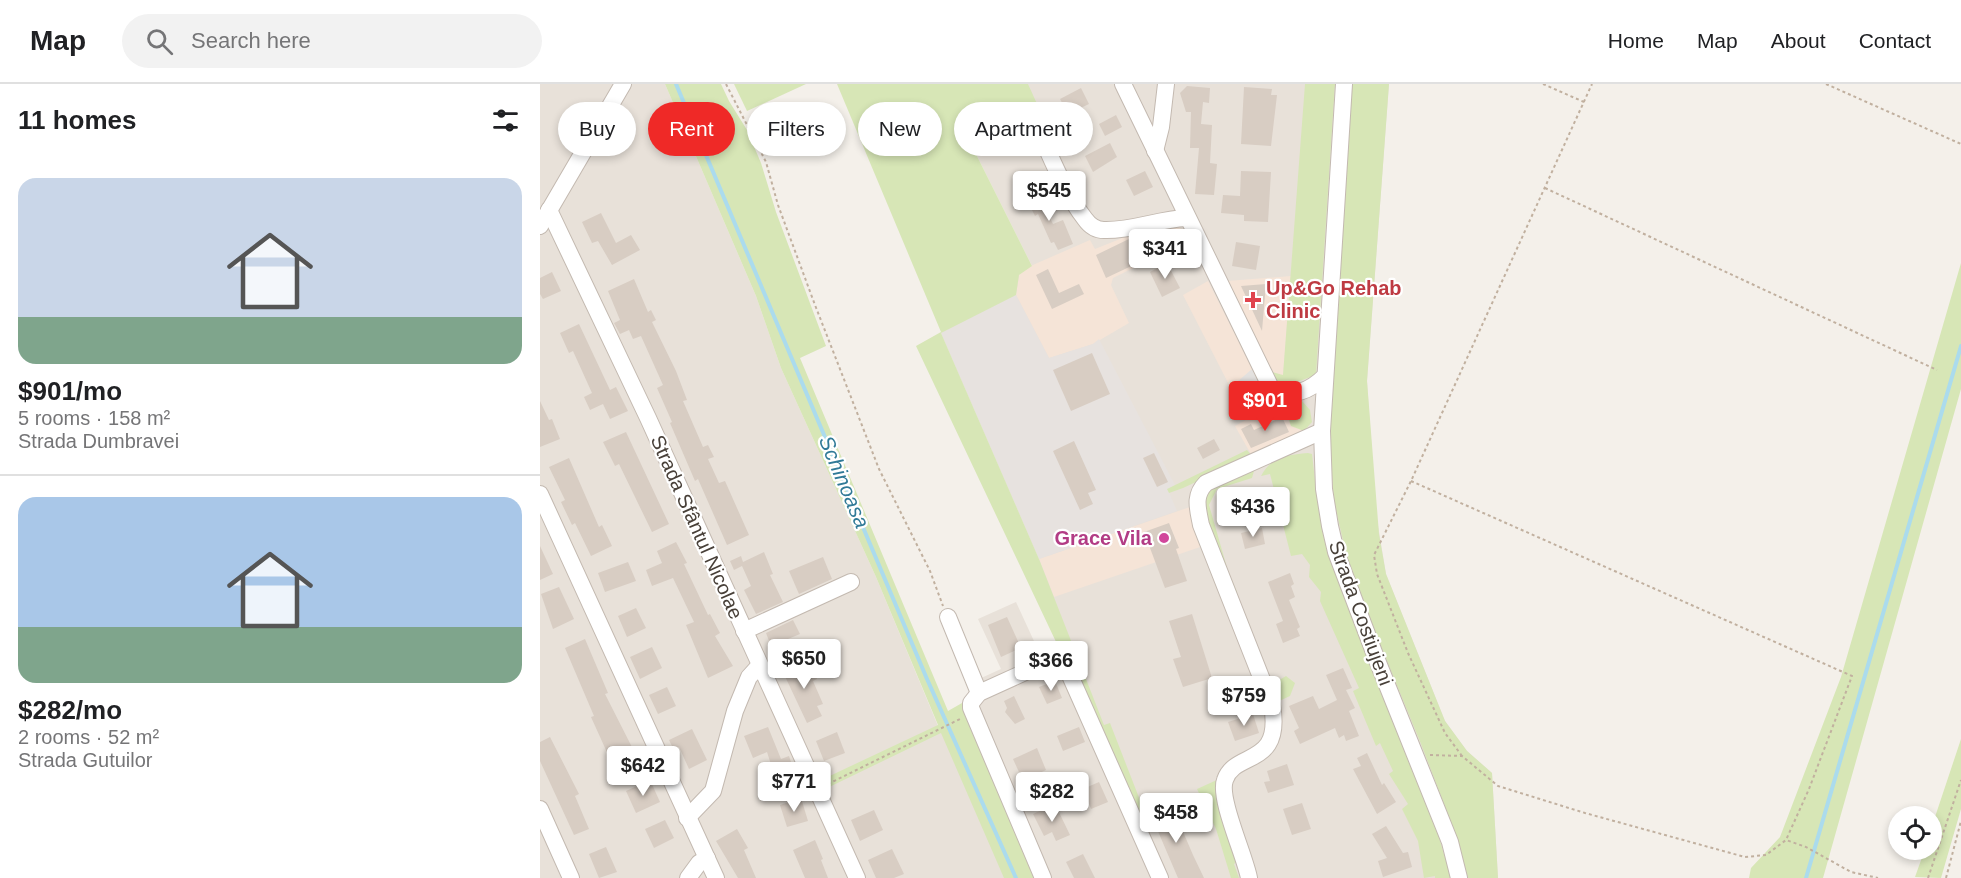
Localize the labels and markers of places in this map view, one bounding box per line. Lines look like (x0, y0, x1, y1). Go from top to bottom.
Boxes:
pin: $545 (1013, 171, 1085, 222)
pin: $341 (1129, 229, 1201, 280)
place label: Up&Go Rehab Clinic (1266, 277, 1402, 322)
marker: Up&Go Rehab Clinic (1244, 291, 1262, 309)
pin: $901 (1229, 381, 1301, 432)
pin: $436 (1217, 487, 1289, 538)
place label: Grace Vila (1055, 527, 1153, 549)
marker: Grace Vila (1157, 531, 1171, 545)
pin: $650 (768, 639, 840, 690)
pin: $366 (1015, 641, 1087, 692)
pin: $759 (1208, 676, 1280, 727)
pin: $642 (607, 746, 679, 797)
pin: $771 (758, 762, 830, 813)
pin: $282 (1016, 772, 1088, 823)
pin: $458 (1140, 793, 1212, 844)

